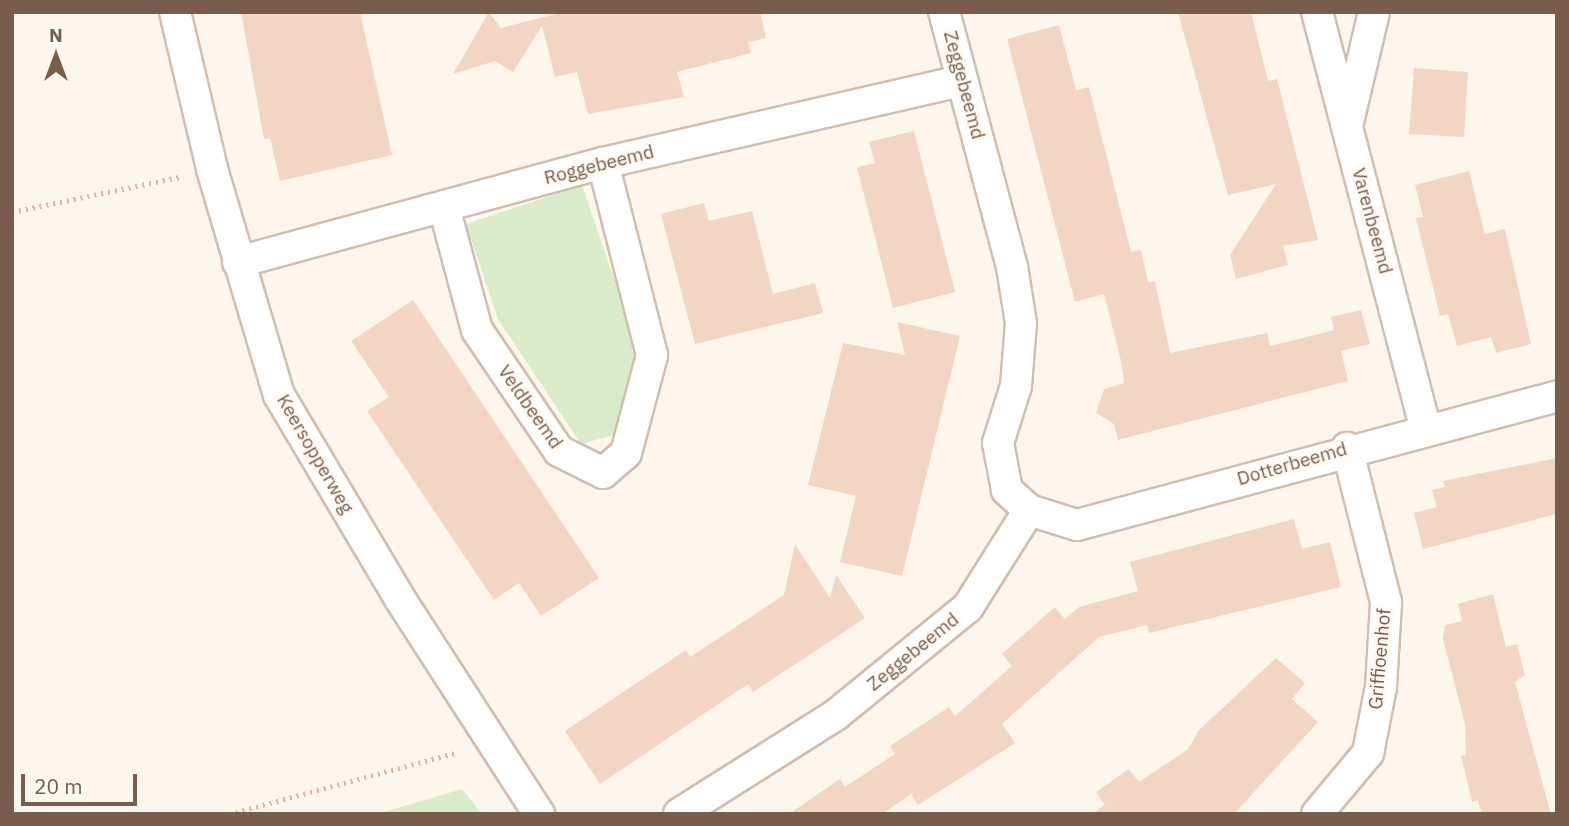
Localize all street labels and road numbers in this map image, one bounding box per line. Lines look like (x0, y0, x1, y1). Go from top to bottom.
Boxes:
street label: Zeggebeemd (939, 28, 989, 142)
street label: Roggebeemd (542, 140, 656, 190)
street label: Varenbeemd (1347, 166, 1397, 276)
street label: Veldbeemd (493, 361, 567, 453)
street label: Keersopperweg (272, 390, 358, 518)
street label: Dotterbeemd (1234, 437, 1350, 491)
street label: Zeggebeemd (863, 608, 963, 696)
street label: Griffioenhof (1364, 608, 1396, 710)

